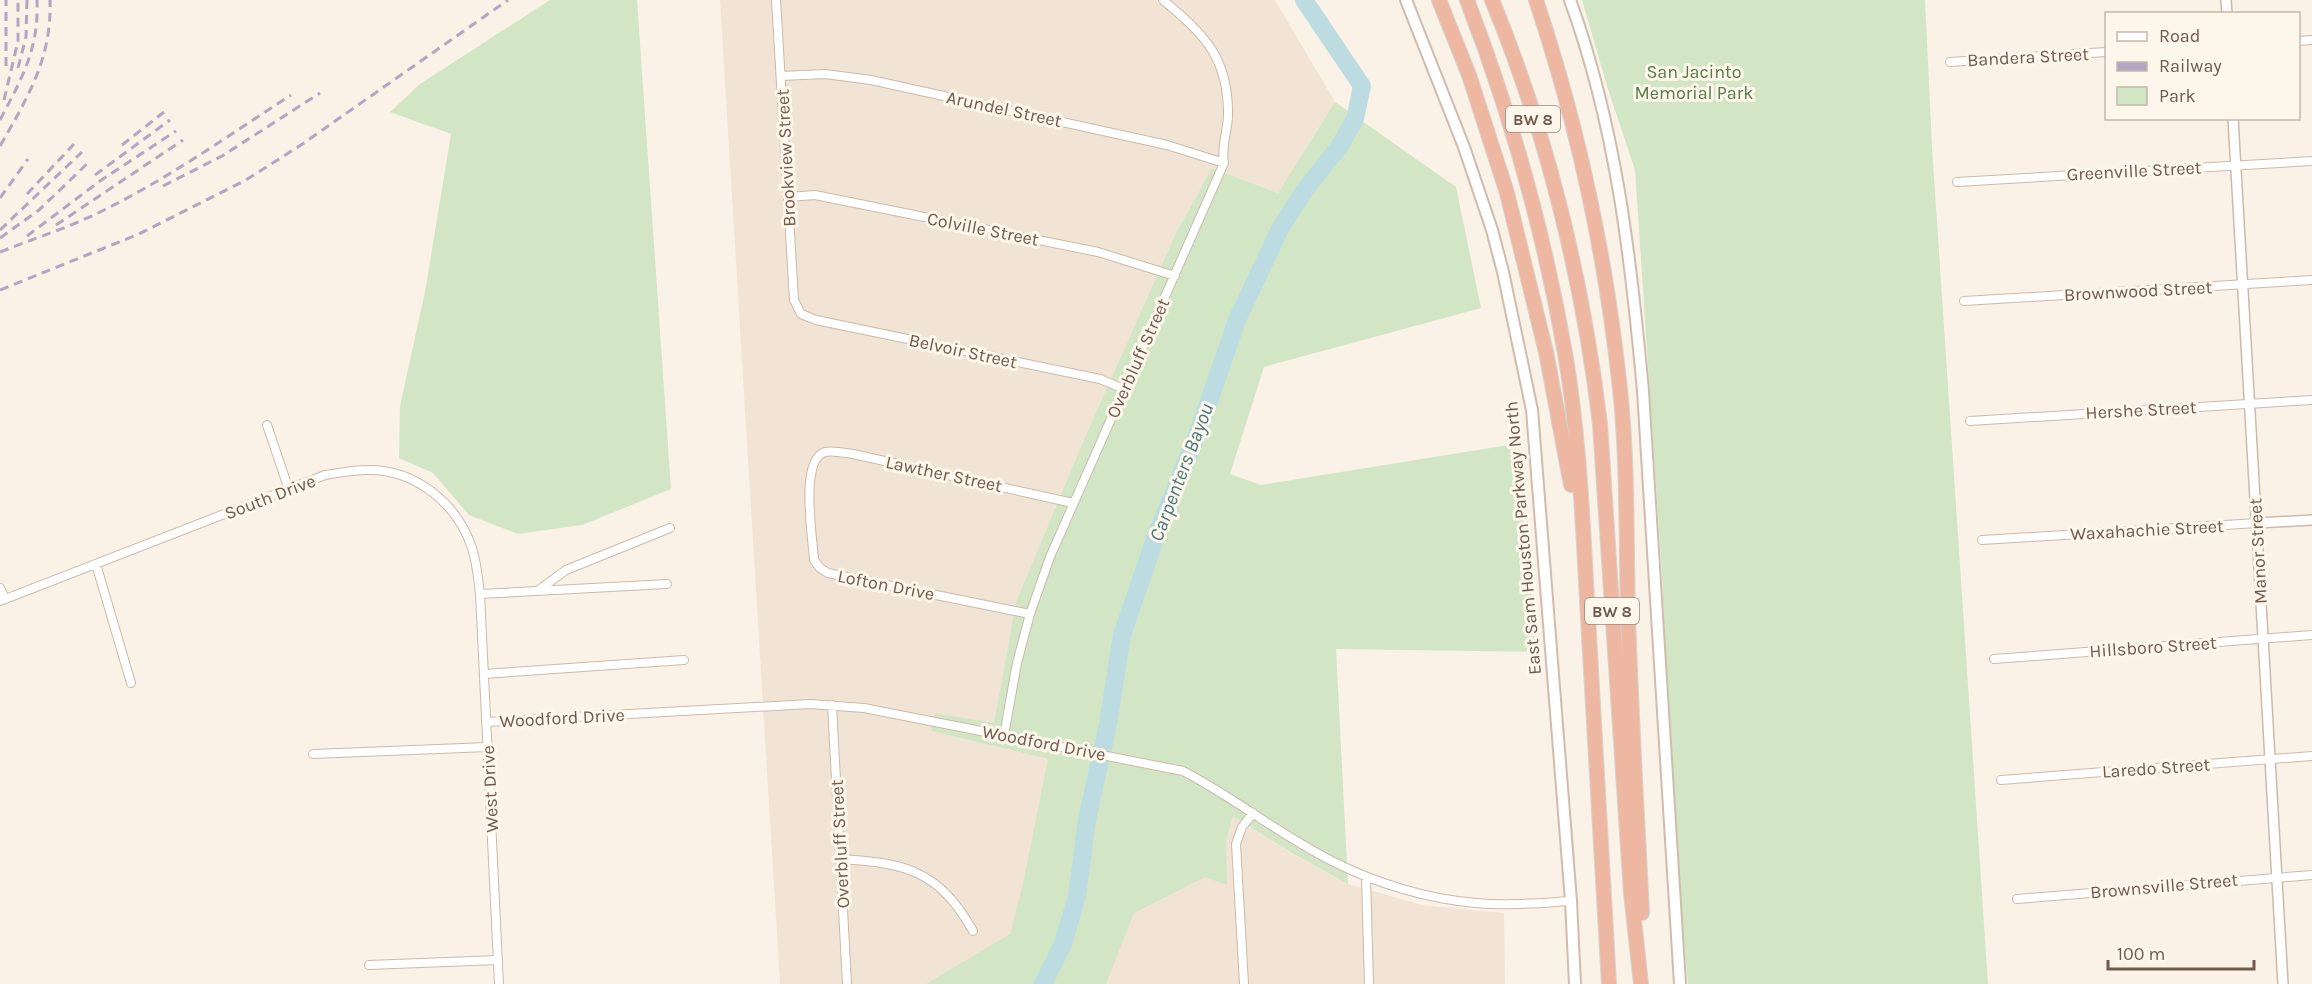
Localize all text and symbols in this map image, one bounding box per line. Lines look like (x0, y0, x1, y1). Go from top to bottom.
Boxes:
legend (2105, 12, 2300, 120)
text: Road (2159, 25, 2200, 47)
street label: Bandera Street (1967, 43, 2090, 71)
text: Railway (2159, 55, 2222, 77)
park label: San Jacinto Memorial Park (1635, 61, 1753, 104)
text: Park (2159, 85, 2196, 107)
street label: Arundel Street (944, 86, 1064, 132)
street label: Brookview Street (771, 88, 801, 227)
road number: BW 8 (1506, 106, 1560, 132)
street label: Greenville Street (2066, 156, 2202, 186)
street label: Colville Street (925, 207, 1041, 251)
street label: Brownwood Street (2063, 276, 2213, 306)
street label: Overbluff Street (1102, 294, 1174, 421)
street label: Belvoir Street (907, 329, 1019, 373)
street label: Hershe Street (2085, 396, 2197, 424)
water label: Carpenters Bayou (1145, 400, 1218, 545)
street label: East Sam Houston Parkway North (1500, 400, 1546, 676)
street label: Lawther Street (884, 451, 1004, 497)
street label: South Drive (221, 470, 319, 524)
street label: Manor Street (2244, 497, 2272, 605)
street label: Waxahachie Street (2070, 515, 2225, 545)
street label: Lofton Drive (836, 565, 936, 605)
road number: BW 8 (1585, 598, 1639, 624)
street label: Hillsboro Street (2089, 632, 2218, 662)
street label: Woodford Drive (499, 704, 625, 732)
street label: Woodford Drive (980, 720, 1108, 766)
street label: West Drive (477, 745, 503, 833)
street label: Laredo Street (2101, 753, 2211, 783)
street label: Overbluff Street (826, 779, 854, 909)
street label: Brownsville Street (2089, 869, 2239, 903)
scale bar (2108, 933, 2254, 971)
text: 100 m (2117, 943, 2165, 965)

